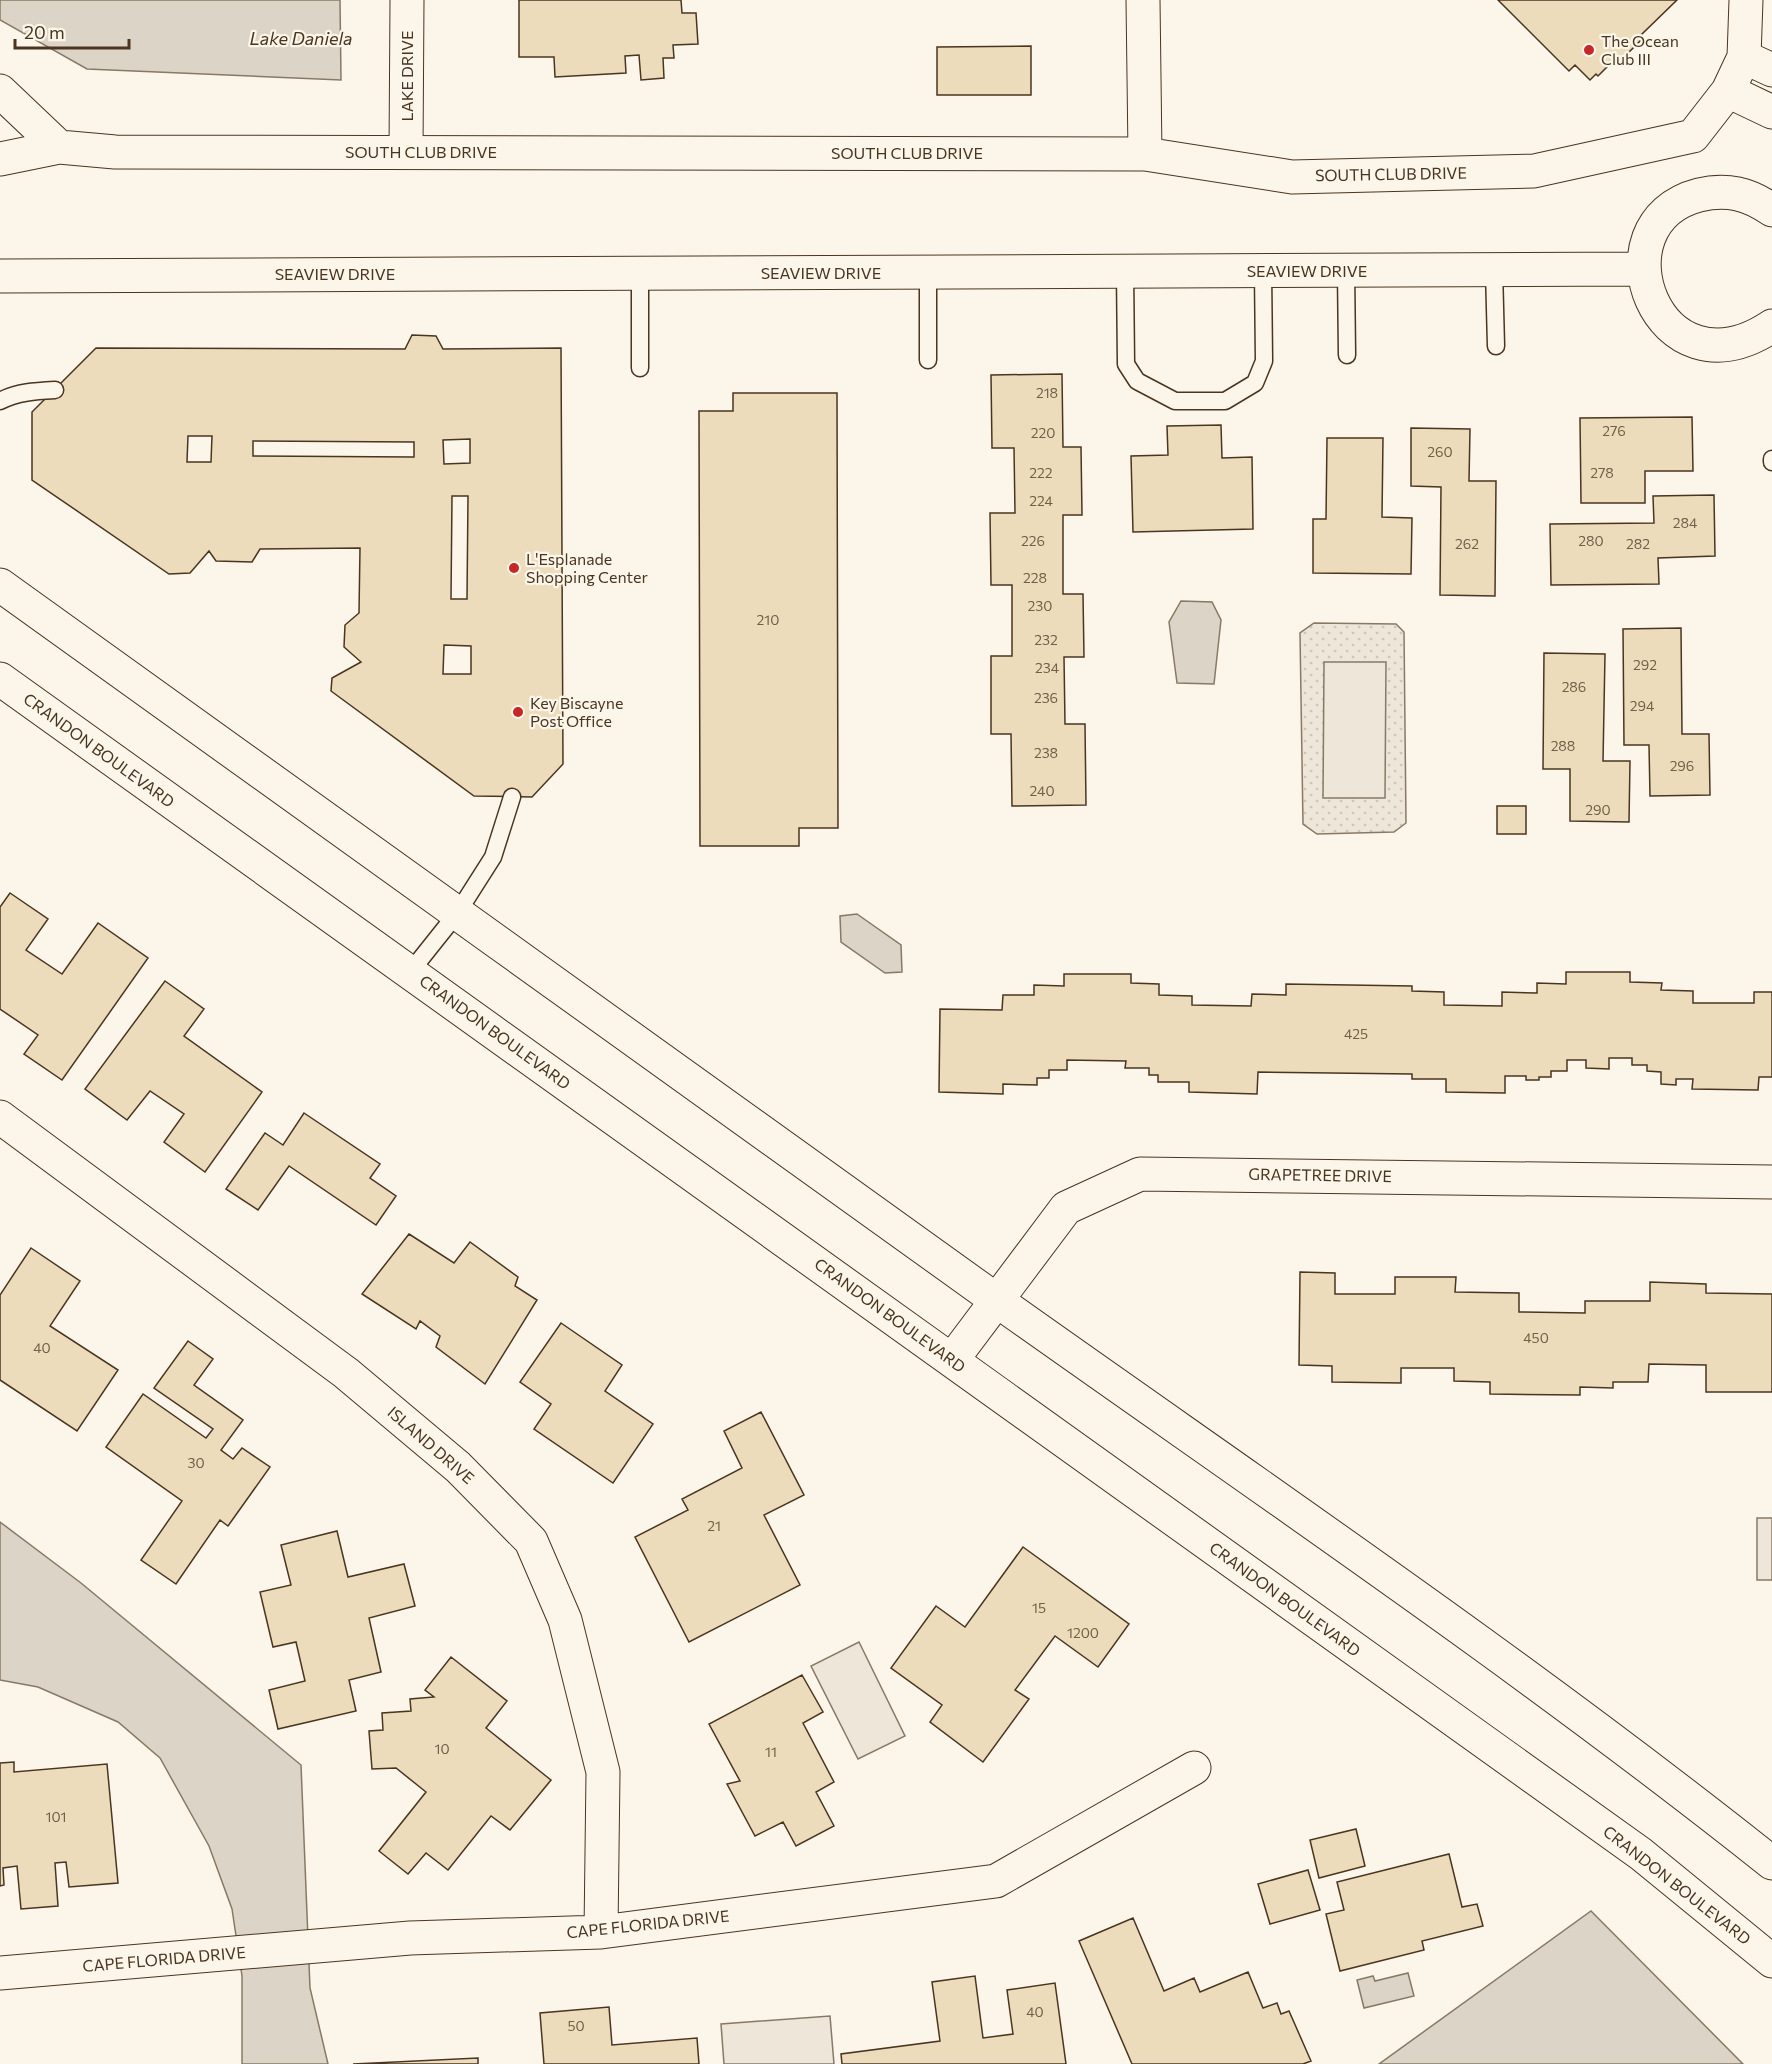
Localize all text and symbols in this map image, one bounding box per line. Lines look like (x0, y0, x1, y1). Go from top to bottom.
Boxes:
scale bar (15, 12, 129, 50)
text: 20 m (24, 21, 65, 43)
water label: Lake Daniela (249, 27, 353, 49)
street label: LAKE DRIVE (397, 31, 416, 121)
place label: The Ocean Club III (1601, 31, 1679, 68)
marker: The Ocean Club III (1582, 43, 1596, 57)
street label: SOUTH CLUB DRIVE (345, 142, 497, 161)
street label: SOUTH CLUB DRIVE (831, 143, 983, 162)
street label: SOUTH CLUB DRIVE (1315, 163, 1467, 184)
street label: SEAVIEW DRIVE (1247, 261, 1367, 280)
street label: SEAVIEW DRIVE (761, 263, 881, 282)
street label: SEAVIEW DRIVE (275, 264, 395, 283)
house number: 218 (1036, 384, 1058, 401)
house number: 276 (1602, 422, 1626, 439)
house number: 220 (1031, 424, 1055, 441)
house number: 260 (1427, 443, 1453, 460)
house number: 222 (1029, 464, 1053, 481)
house number: 278 (1590, 464, 1614, 481)
house number: 224 (1029, 492, 1053, 509)
house number: 284 (1673, 514, 1698, 531)
house number: 226 (1021, 532, 1045, 549)
house number: 280 (1578, 532, 1604, 549)
house number: 262 (1455, 535, 1479, 552)
house number: 282 (1626, 535, 1650, 552)
place label: L'Esplanade Shopping Center (526, 549, 649, 586)
marker: L'Esplanade Shopping Center (507, 561, 521, 575)
house number: 228 (1023, 569, 1047, 586)
house number: 230 (1028, 597, 1052, 614)
house number: 210 (757, 611, 779, 628)
house number: 232 (1034, 631, 1058, 648)
house number: 292 (1633, 656, 1657, 673)
house number: 234 (1035, 659, 1060, 676)
house number: 286 (1562, 678, 1586, 695)
street label: CRANDON BOULEVARD (20, 688, 178, 811)
house number: 236 (1034, 689, 1058, 706)
place label: Key Biscayne Post Office (530, 693, 623, 730)
house number: 294 (1630, 697, 1655, 714)
marker: Key Biscayne Post Office (511, 705, 525, 719)
house number: 288 (1551, 737, 1575, 754)
house number: 238 (1034, 744, 1058, 761)
house number: 296 (1670, 757, 1694, 774)
house number: 240 (1029, 782, 1055, 799)
house number: 290 (1585, 801, 1611, 818)
street label: CRANDON BOULEVARD (416, 970, 574, 1093)
house number: 425 (1344, 1025, 1368, 1042)
street label: GRAPETREE DRIVE (1248, 1164, 1392, 1185)
street label: CRANDON BOULEVARD (811, 1253, 969, 1376)
house number: 450 (1523, 1329, 1549, 1346)
house number: 40 (33, 1339, 51, 1356)
street label: ISLAND DRIVE (384, 1402, 478, 1487)
house number: 30 (187, 1454, 205, 1471)
house number: 21 (707, 1517, 721, 1534)
street label: CRANDON BOULEVARD (1206, 1537, 1364, 1660)
house number: 15 (1032, 1599, 1046, 1616)
house number: 1200 (1067, 1624, 1099, 1641)
house number: 10 (434, 1740, 450, 1757)
house number: 11 (765, 1743, 777, 1760)
house number: 101 (45, 1808, 67, 1825)
street label: CRANDON BOULEVARD (1600, 1821, 1755, 1948)
street label: CAPE FLORIDA DRIVE (566, 1905, 730, 1942)
street label: CAPE FLORIDA DRIVE (82, 1942, 246, 1975)
house number: 40 (1026, 2003, 1044, 2020)
house number: 50 (567, 2017, 585, 2034)

